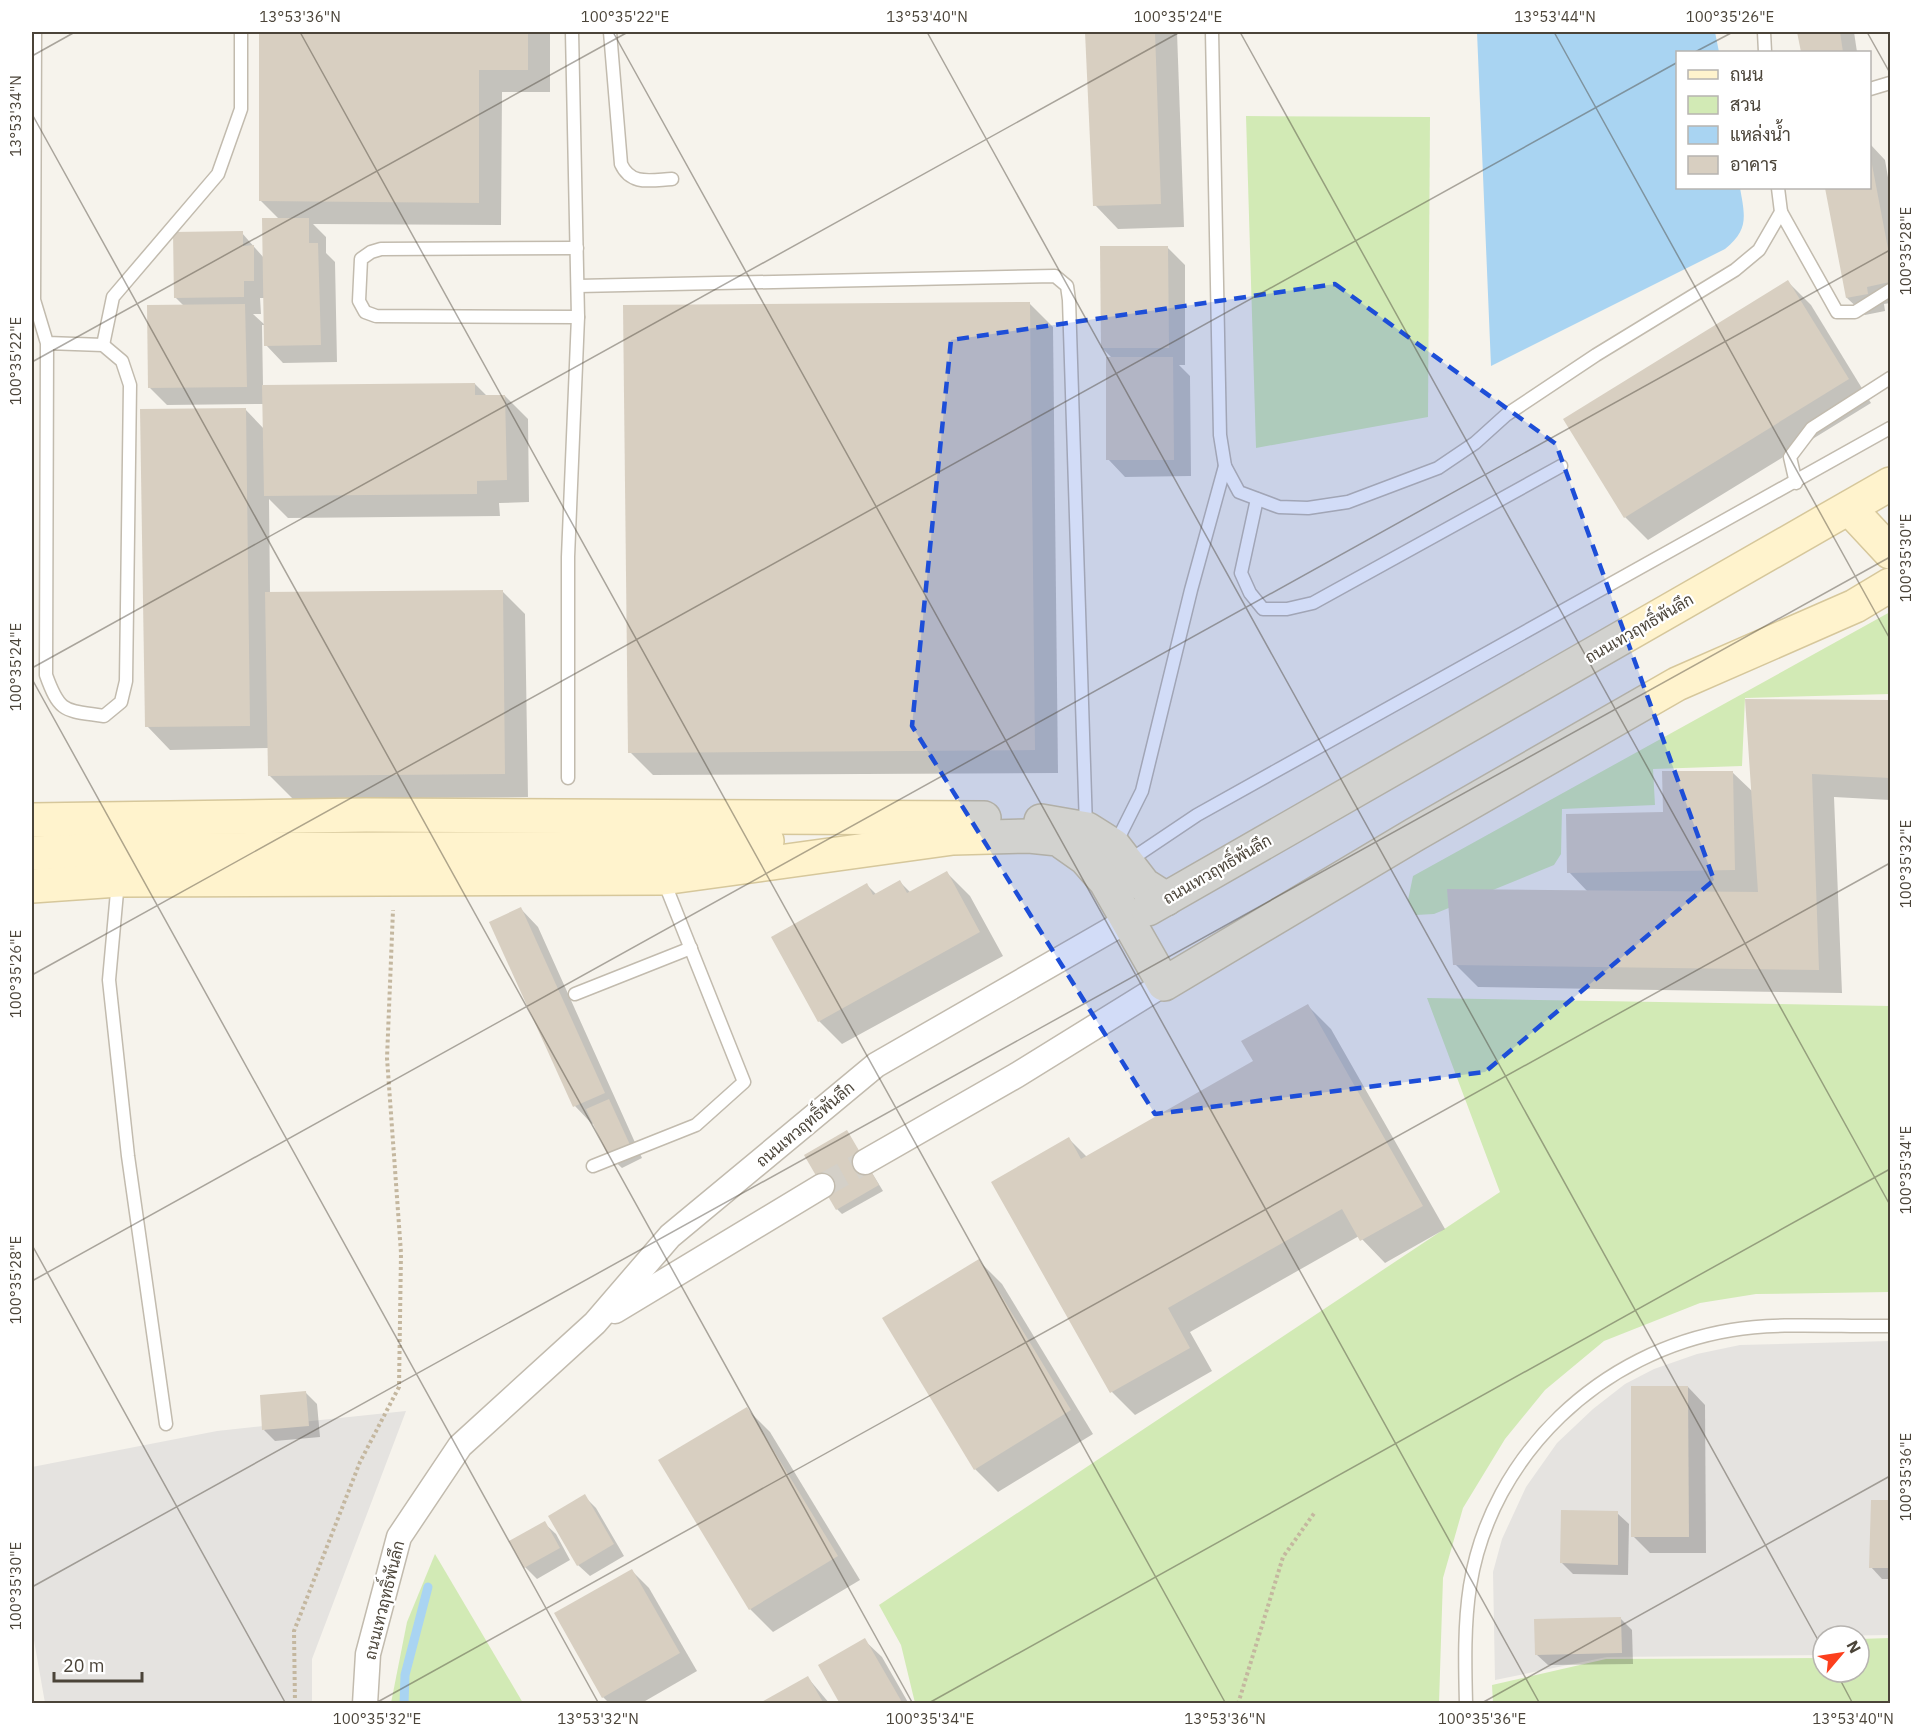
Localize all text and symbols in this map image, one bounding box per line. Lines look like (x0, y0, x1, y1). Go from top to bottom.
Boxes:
text: 13°53'36"N (259, 7, 341, 26)
text: 100°35'22"E (581, 7, 669, 26)
text: 13°53'40"N (886, 7, 968, 26)
text: 100°35'24"E (1134, 7, 1222, 26)
text: 13°53'44"N (1514, 7, 1596, 26)
text: 100°35'26"E (1686, 7, 1774, 26)
legend (1676, 51, 1871, 189)
text: ถนน (1730, 63, 1763, 86)
text: 13°53'34"N (6, 75, 25, 157)
text: สวน (1730, 93, 1761, 116)
text: แหล่งน้ำ (1730, 119, 1791, 146)
text: อาคาร (1730, 153, 1778, 176)
text: 100°35'28"E (1896, 207, 1915, 295)
text: 100°35'22"E (6, 317, 25, 405)
text: 100°35'30"E (1896, 514, 1915, 602)
street label: ถนนเทวฤทธิ์พันลึก (1579, 585, 1697, 667)
text: 100°35'24"E (6, 623, 25, 711)
text: 100°35'32"E (1896, 820, 1915, 908)
street label: ถนนเทวฤทธิ์พันลึก (1157, 826, 1275, 908)
text: 100°35'26"E (6, 930, 25, 1018)
street label: ถนนเทวฤทธิ์พันลึก (749, 1074, 858, 1171)
text: 100°35'34"E (1896, 1126, 1915, 1214)
text: 100°35'28"E (6, 1236, 25, 1324)
text: 100°35'36"E (1896, 1433, 1915, 1521)
street label: ถนนเทวฤทธิ์พันลึก (355, 1537, 408, 1662)
text: 100°35'30"E (6, 1542, 25, 1630)
north arrow (1811, 1624, 1871, 1684)
text: N (1843, 1637, 1866, 1657)
scale bar (54, 1645, 142, 1683)
text: 20 m (63, 1654, 105, 1677)
text: 100°35'32"E (333, 1709, 421, 1728)
text: 13°53'32"N (557, 1709, 639, 1728)
text: 100°35'34"E (886, 1709, 974, 1728)
text: 13°53'36"N (1184, 1709, 1266, 1728)
text: 100°35'36"E (1438, 1709, 1526, 1728)
text: 13°53'40"N (1812, 1709, 1894, 1728)

